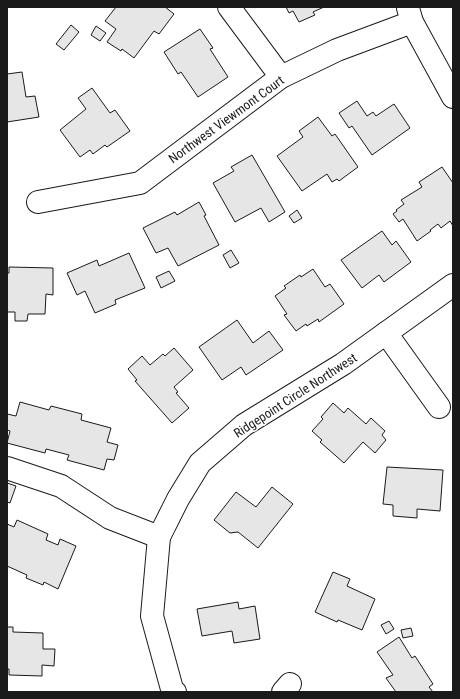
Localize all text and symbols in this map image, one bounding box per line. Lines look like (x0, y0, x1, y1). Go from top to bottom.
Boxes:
street label: Northwest Viewmont Court (166, 72, 287, 166)
street label: Ridgepoint Circle Northwest (231, 350, 360, 441)

